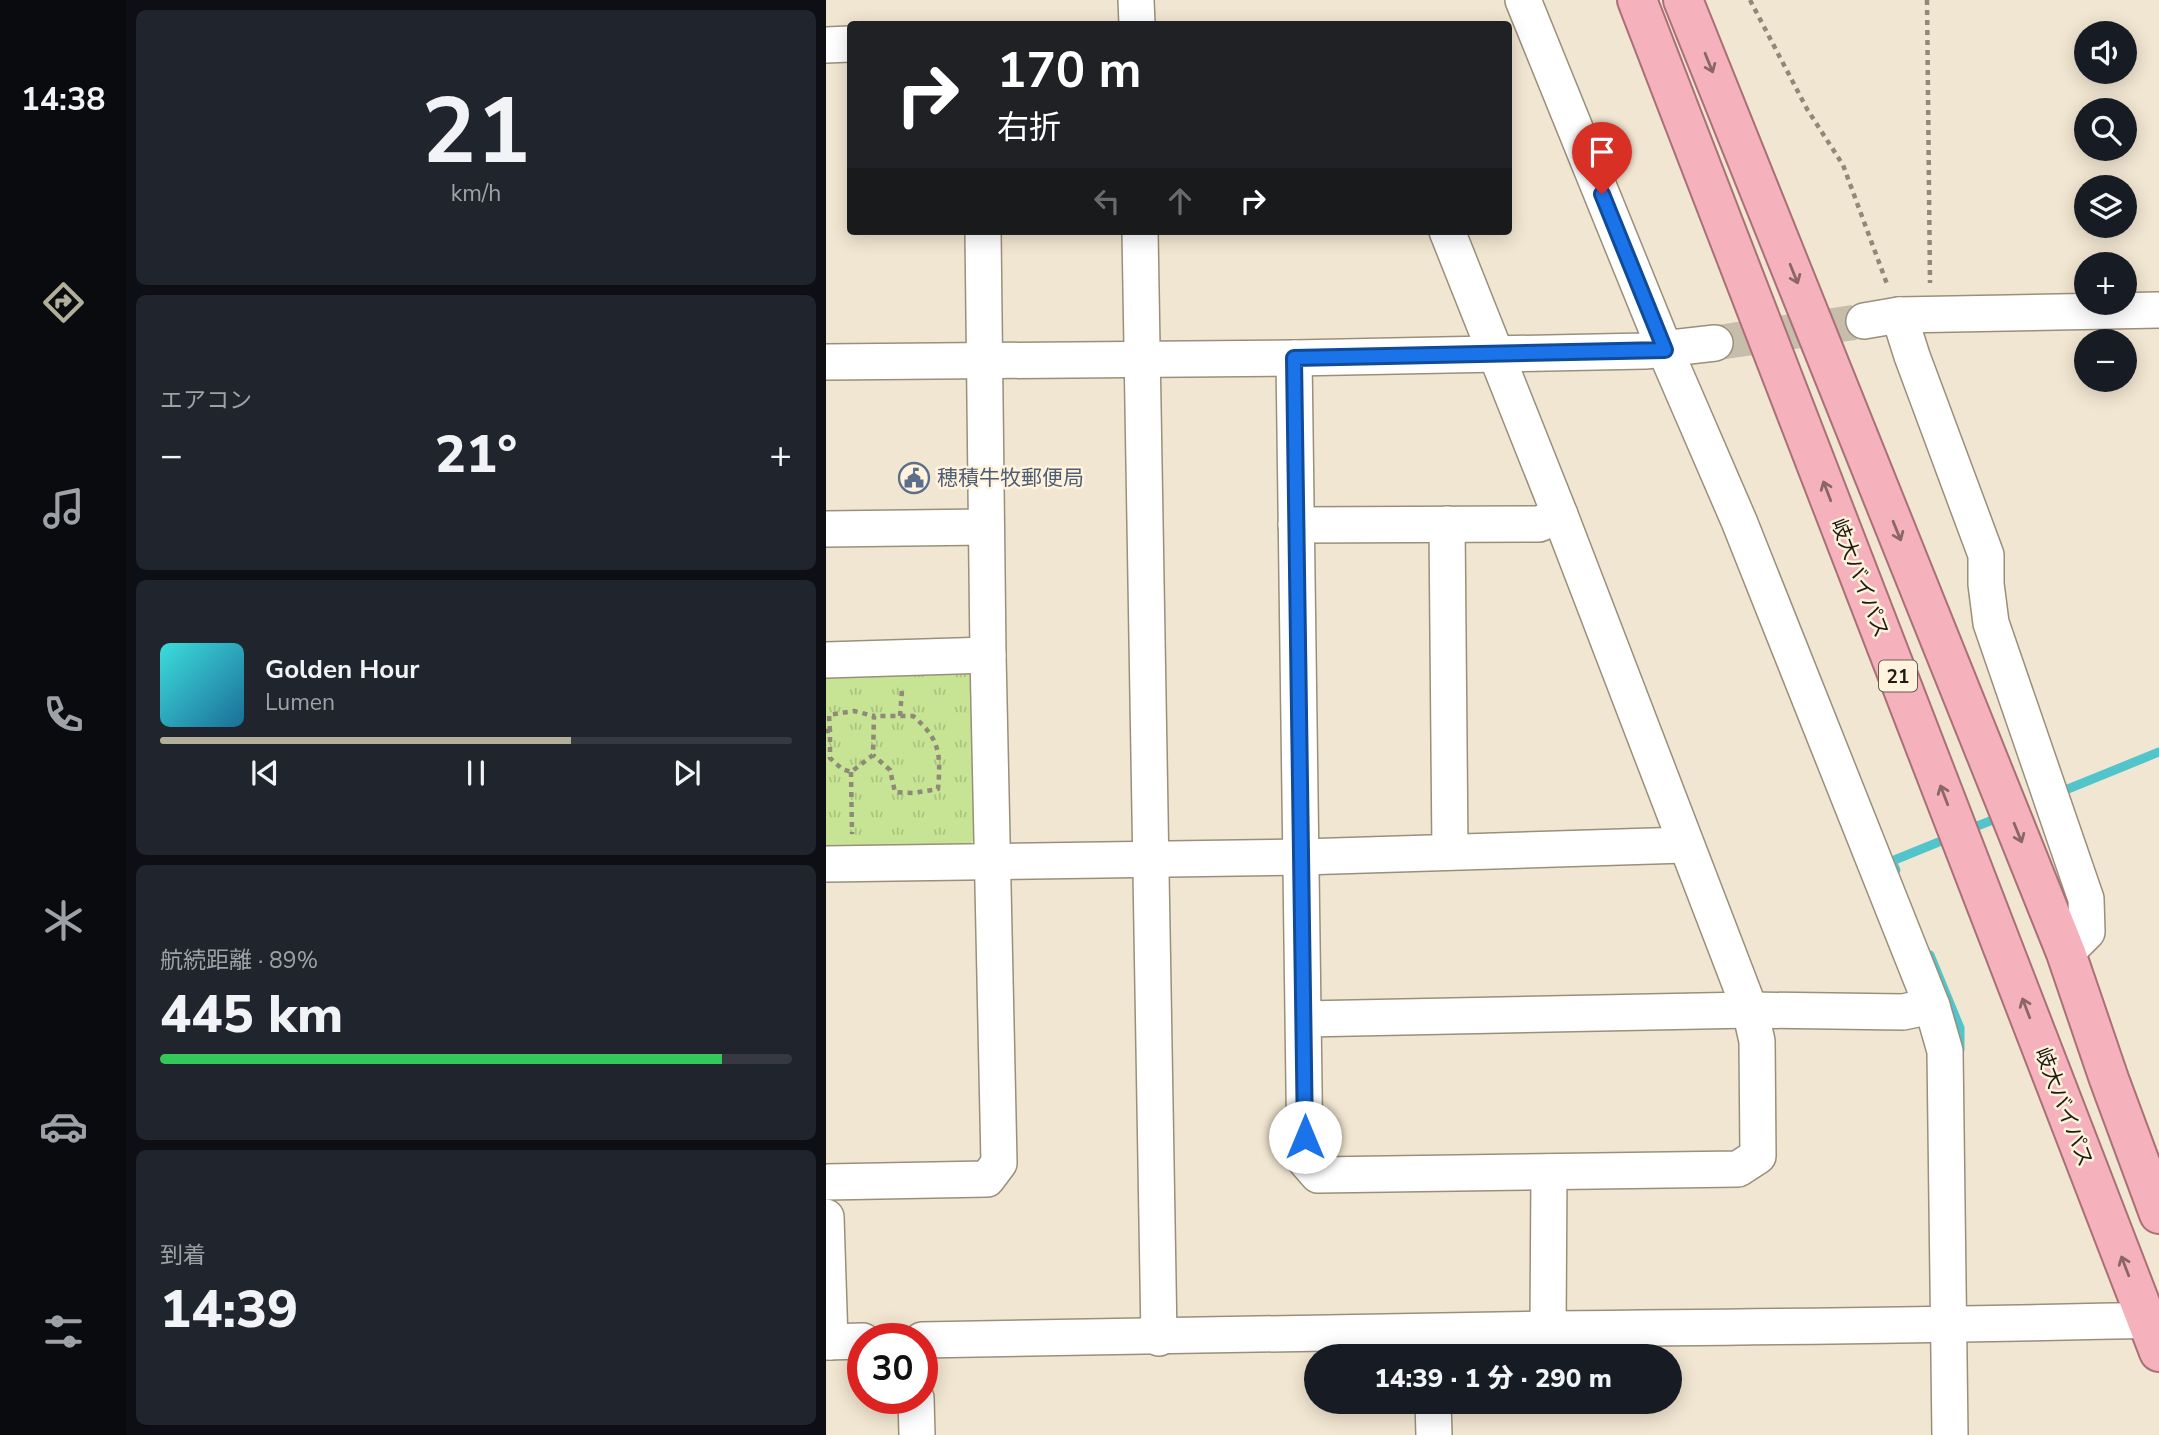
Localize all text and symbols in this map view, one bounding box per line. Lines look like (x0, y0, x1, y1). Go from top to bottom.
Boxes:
map controls (2074, 21, 2137, 392)
button: sound (2074, 21, 2137, 84)
text: 170 m (997, 37, 1141, 104)
icon: right (882, 49, 973, 140)
one-way arrow (1703, 52, 1716, 74)
text: 21 (421, 70, 531, 194)
text: 14:38 (21, 78, 105, 121)
button: search (2074, 98, 2137, 161)
text: 右折 (997, 106, 1061, 149)
pin (1572, 122, 1632, 194)
icon: arrive (1583, 133, 1621, 171)
button: layers (2074, 175, 2137, 238)
text: km/h (451, 178, 501, 209)
icon: left (1088, 182, 1126, 220)
icon: ahead (1161, 182, 1199, 220)
icon: right (1234, 182, 1272, 220)
button: + (2074, 252, 2137, 315)
one-way arrow (1788, 263, 1801, 285)
icon: directions (39, 278, 88, 327)
button: − (2074, 329, 2137, 392)
text: エアコン (160, 385, 252, 416)
text: 21° (435, 419, 517, 490)
text: − (160, 430, 183, 481)
text: + (769, 430, 792, 481)
public building icon: 穂積牛牧郵便局 (897, 461, 931, 495)
place label: 穂積牛牧郵便局 (937, 464, 1084, 492)
one-way arrow (1819, 481, 1832, 503)
icon: music (39, 484, 88, 533)
street label: 岐大バイパス (1824, 514, 1896, 642)
one-way arrow (1891, 520, 1904, 541)
text: Golden Hour (265, 652, 420, 687)
road number: 21 (1879, 660, 1917, 692)
text: Lumen (265, 687, 335, 718)
icon: phone (39, 690, 88, 739)
icon: previous (246, 754, 284, 792)
icon: pause (457, 754, 495, 792)
icon: next (668, 754, 706, 792)
one-way arrow (1936, 785, 1949, 807)
one-way arrow (2013, 822, 2026, 843)
icon: climate (39, 896, 88, 945)
text: 航続距離 · 89% (160, 945, 318, 976)
text: 445 km (160, 979, 343, 1050)
one-way arrow (2018, 997, 2031, 1019)
street label: 岐大バイパス (2028, 1043, 2100, 1171)
position arrow (1268, 1100, 1342, 1174)
icon: car (39, 1102, 88, 1151)
text: 到着 (160, 1240, 206, 1271)
one-way arrow (2118, 1255, 2130, 1277)
text: 14:39 (160, 1274, 298, 1345)
icon: filters (39, 1307, 88, 1356)
speed limit sign: 30 (847, 1323, 938, 1414)
text: 14:39 · 1 分 · 290 m (1374, 1361, 1612, 1396)

